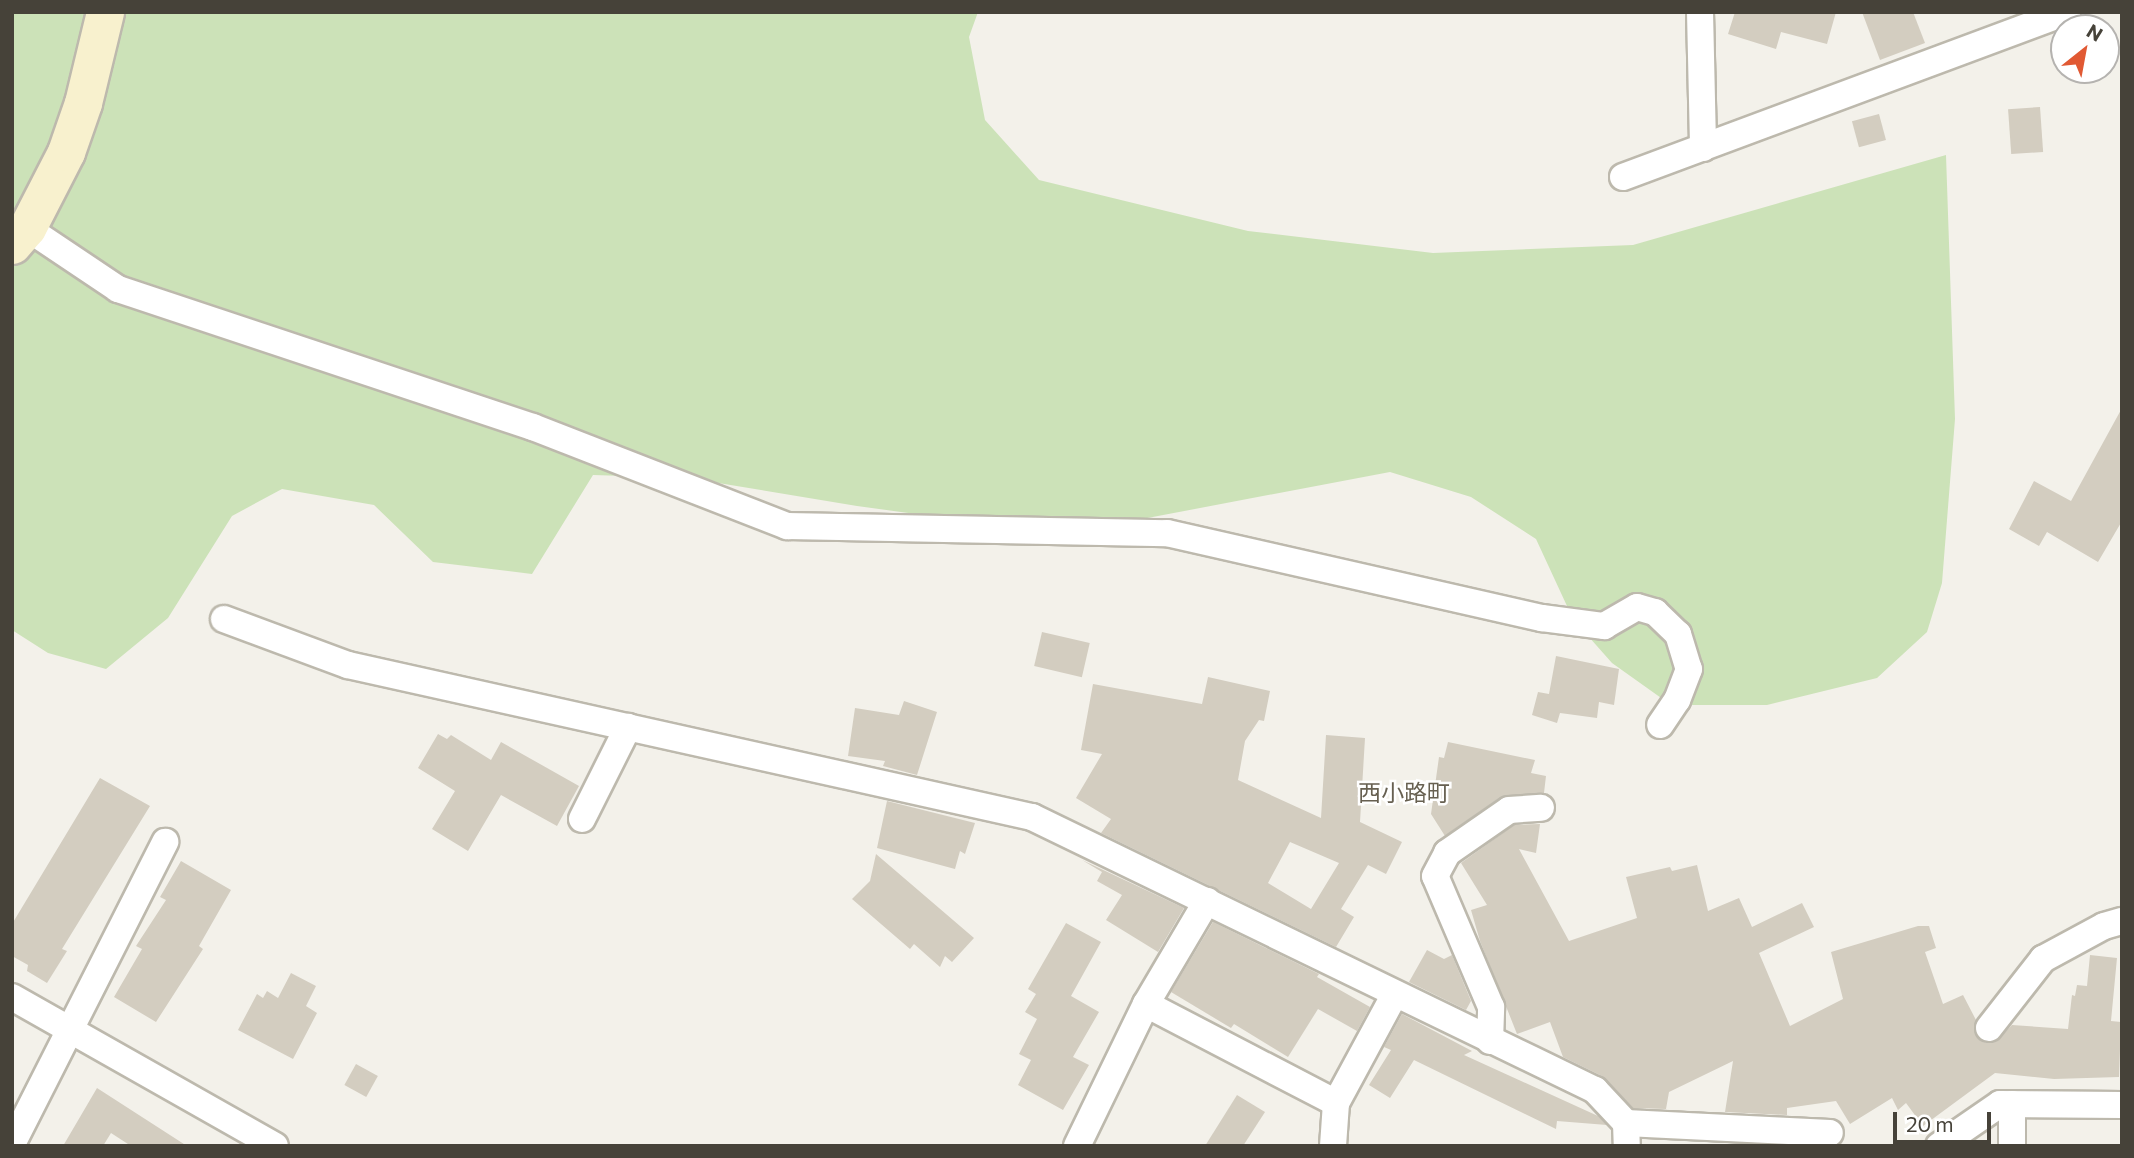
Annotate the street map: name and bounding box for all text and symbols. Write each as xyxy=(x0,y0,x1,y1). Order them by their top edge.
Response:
north arrow xyxy=(2050,14,2120,84)
text: N xyxy=(2083,19,2107,46)
district label: 西小路町 xyxy=(1358,778,1450,806)
scale bar xyxy=(1896,1098,1994,1142)
text: 20 m xyxy=(1906,1111,1954,1136)

